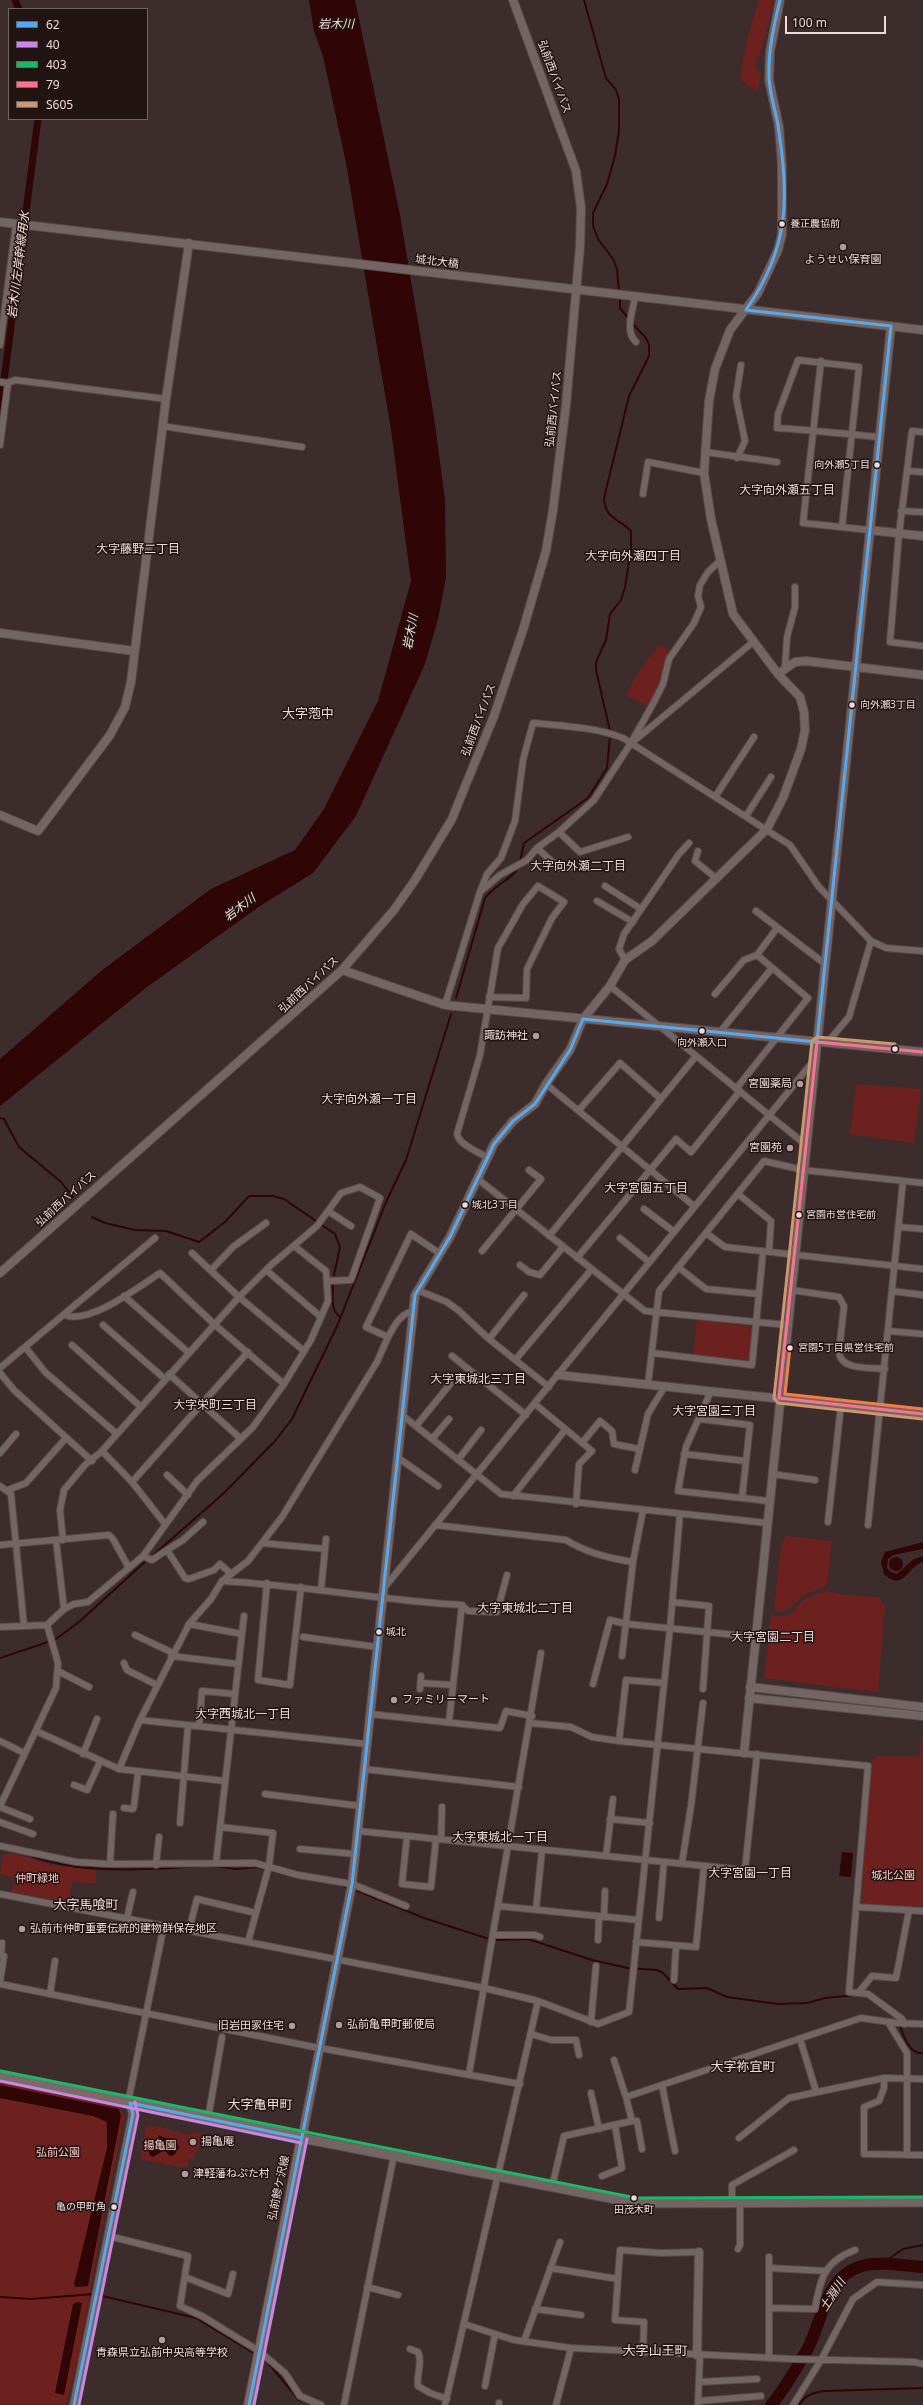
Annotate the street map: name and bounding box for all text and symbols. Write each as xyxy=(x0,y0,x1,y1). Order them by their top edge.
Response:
legend xyxy=(8,8,148,120)
scale bar xyxy=(787,8,888,34)
text: 100 m xyxy=(792,14,827,31)
text: 62 xyxy=(46,16,60,33)
water label: 岩木川 xyxy=(318,18,354,32)
text: 40 xyxy=(46,36,60,53)
street label: 弘前西バイパス xyxy=(535,39,573,115)
text: 403 xyxy=(46,56,67,73)
text: 79 xyxy=(46,76,60,93)
text: S605 xyxy=(46,96,73,113)
water label: 岩木川左岸幹線用水 xyxy=(5,211,33,319)
place label: 養正農協前 xyxy=(790,218,840,230)
marker: 養正農協前 xyxy=(777,219,787,229)
marker: ようせい保育園 xyxy=(838,242,848,252)
street label: 城北大橋 xyxy=(414,253,460,271)
place label: ようせい保育園 xyxy=(805,253,881,267)
street label: 弘前西バイパス xyxy=(543,370,565,448)
place label: 向外瀬5丁目 xyxy=(814,459,870,471)
marker: 向外瀬5丁目 xyxy=(872,460,882,470)
district label: 大字向外瀬五丁目 xyxy=(739,484,835,498)
district label: 大字藤野二丁目 xyxy=(96,543,180,557)
district label: 大字向外瀬四丁目 xyxy=(585,550,681,564)
water label: 岩木川 xyxy=(400,613,422,651)
street label: 弘前西バイパス xyxy=(459,682,499,758)
place label: 向外瀬3丁目 xyxy=(860,699,916,711)
marker: 向外瀬3丁目 xyxy=(847,700,857,710)
district label: 大字萢中 xyxy=(282,706,334,722)
district label: 大字向外瀬二丁目 xyxy=(530,860,626,874)
water label: 岩木川 xyxy=(221,891,259,925)
street label: 弘前西バイパス xyxy=(276,954,342,1016)
marker: 向外瀬入口 xyxy=(697,1026,707,1036)
place label: 諏訪神社 xyxy=(484,1029,528,1043)
marker: 諏訪神社 xyxy=(531,1031,541,1041)
place label: 向外瀬入口 xyxy=(677,1037,727,1049)
unlabelled marker xyxy=(890,1044,900,1054)
place label: 宮園薬局 xyxy=(748,1077,792,1091)
marker: 宮園薬局 xyxy=(795,1079,805,1089)
district label: 大字向外瀬一丁目 xyxy=(321,1093,417,1107)
place label: 宮園苑 xyxy=(749,1141,782,1155)
marker: 宮園苑 xyxy=(785,1143,795,1153)
street label: 弘前西バイパス xyxy=(33,1168,99,1230)
district label: 大字宮園五丁目 xyxy=(604,1182,688,1196)
place label: 城北3丁目 xyxy=(472,1199,518,1211)
marker: 城北3丁目 xyxy=(460,1200,470,1210)
place label: 宮園市営住宅前 xyxy=(806,1209,876,1221)
marker: 宮園市営住宅前 xyxy=(794,1210,804,1220)
place label: 宮園5丁目県営住宅前 xyxy=(798,1342,894,1354)
marker: 宮園5丁目県営住宅前 xyxy=(785,1343,795,1353)
district label: 大字東城北三丁目 xyxy=(430,1373,526,1387)
district label: 大字栄町三丁目 xyxy=(173,1399,257,1413)
district label: 大字宮園三丁目 xyxy=(672,1405,756,1419)
district label: 大字東城北二丁目 xyxy=(477,1602,573,1616)
place label: 城北 xyxy=(386,1626,406,1638)
marker: 城北 xyxy=(374,1627,384,1637)
district label: 大字宮園二丁目 xyxy=(731,1631,815,1645)
place label: ファミリーマート xyxy=(402,1693,490,1707)
marker: ファミリーマート xyxy=(389,1695,399,1705)
district label: 大字西城北一丁目 xyxy=(195,1708,291,1722)
district label: 大字東城北一丁目 xyxy=(452,1831,548,1845)
district label: 大字宮園一丁目 xyxy=(708,1867,792,1881)
park label: 城北公園 xyxy=(871,1869,915,1883)
park label: 仲町緑地 xyxy=(15,1872,59,1886)
district label: 大字馬喰町 xyxy=(54,1897,118,1913)
place label: 弘前市仲町重要伝統的建物群保存地区 xyxy=(30,1922,217,1936)
marker: 弘前市仲町重要伝統的建物群保存地区 xyxy=(17,1924,27,1934)
place label: 弘前亀甲町郵便局 xyxy=(347,2018,435,2032)
place label: 旧岩田家住宅 xyxy=(218,2019,284,2033)
marker: 弘前亀甲町郵便局 xyxy=(334,2020,344,2030)
marker: 旧岩田家住宅 xyxy=(287,2021,297,2031)
district label: 大字祢宜町 xyxy=(711,2059,775,2075)
district label: 大字亀甲町 xyxy=(228,2097,292,2113)
place label: 揚亀庵 xyxy=(201,2135,234,2149)
marker: 揚亀庵 xyxy=(188,2137,198,2147)
park label: 揚亀園 xyxy=(144,2139,176,2153)
park label: 弘前公園 xyxy=(36,2146,80,2160)
street label: 弘前鰺ケ沢線 xyxy=(266,2154,292,2222)
place label: 津軽藩ねぷた村 xyxy=(193,2167,270,2181)
marker: 津軽藩ねぷた村 xyxy=(180,2169,190,2179)
marker: 田茂木町 xyxy=(629,2193,639,2203)
place label: 亀の甲町角 xyxy=(56,2201,106,2213)
marker: 亀の甲町角 xyxy=(109,2202,119,2212)
place label: 田茂木町 xyxy=(614,2204,654,2216)
water label: 土淵川 xyxy=(817,2276,849,2314)
marker: 青森県立弘前中央高等学校 xyxy=(157,2335,167,2345)
district label: 大字山王町 xyxy=(623,2343,687,2359)
place label: 青森県立弘前中央高等学校 xyxy=(96,2346,228,2360)

